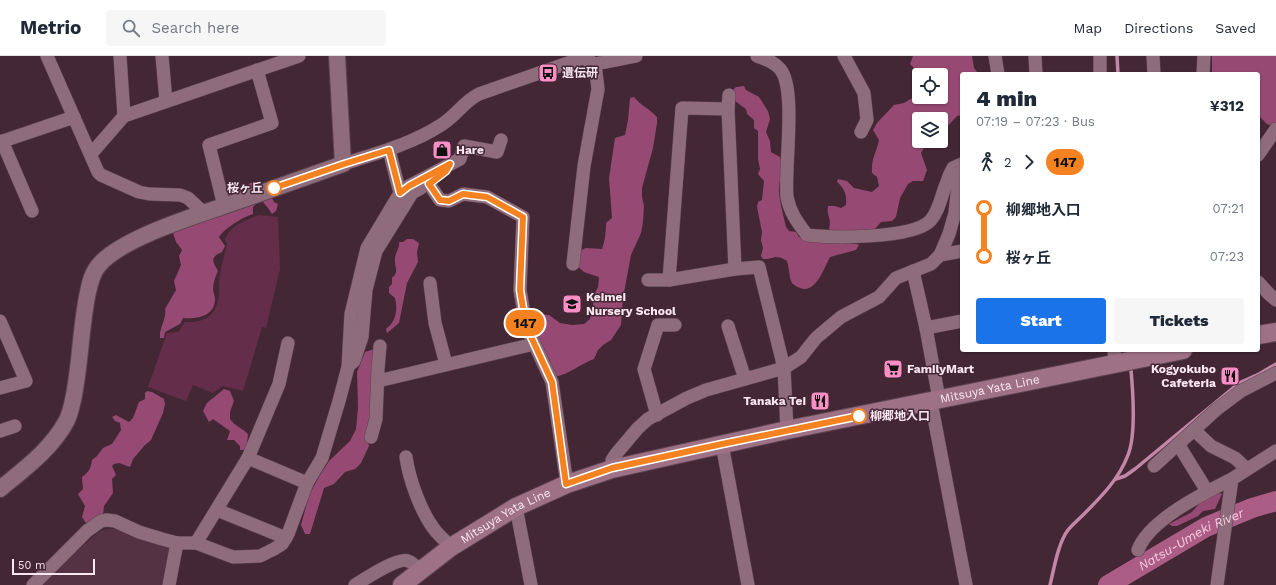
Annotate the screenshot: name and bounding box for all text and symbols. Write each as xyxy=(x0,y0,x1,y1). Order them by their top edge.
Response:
search box xyxy=(106,10,386,46)
text: Metrio xyxy=(20,16,82,39)
icon: search xyxy=(120,17,142,39)
text: Search here xyxy=(152,19,239,37)
text: Map xyxy=(1074,20,1102,36)
text: Directions xyxy=(1124,20,1193,36)
text: Saved xyxy=(1215,20,1256,36)
bus stop icon: 遺伝研 xyxy=(537,62,559,84)
place label: 遺伝研 xyxy=(562,66,598,80)
map controls xyxy=(912,68,948,148)
button: locate xyxy=(912,68,948,104)
text: 4 min xyxy=(976,86,1037,111)
text: ¥312 xyxy=(1210,97,1244,115)
button: layers xyxy=(912,112,948,148)
text: 07:19 – 07:23 · Bus xyxy=(976,114,1095,129)
shop icon: Hare xyxy=(431,139,453,161)
place label: Hare xyxy=(456,143,484,157)
icon: walk xyxy=(976,151,998,173)
icon: forward xyxy=(1018,151,1040,173)
text: 147 xyxy=(1054,154,1076,170)
text: 2 xyxy=(1004,155,1012,170)
marker: 桜ヶ丘 xyxy=(266,180,282,196)
place label: 桜ヶ丘 xyxy=(227,181,263,195)
text: 柳郷地入口 xyxy=(1006,201,1081,219)
text: 07:21 xyxy=(1212,201,1244,216)
text: 桜ヶ丘 xyxy=(1006,249,1051,267)
text: 07:23 xyxy=(1210,249,1244,264)
place label: Keimei Nursery School xyxy=(586,290,676,318)
school or university icon: Keimei Nursery School xyxy=(561,293,583,315)
button: Start xyxy=(976,298,1106,344)
button: Tickets xyxy=(1114,298,1244,344)
line badge: 147 xyxy=(502,310,548,336)
text: 147 xyxy=(514,315,536,331)
supermarket icon: FamilyMart xyxy=(882,358,904,380)
place label: FamilyMart xyxy=(907,362,975,376)
place label: Kogyokubo Cafeteria xyxy=(1151,362,1216,390)
restaurant icon: Kogyokubo Cafeteria xyxy=(1219,365,1241,387)
street label: Mitsuya Yata Line xyxy=(939,372,1041,406)
restaurant icon: Tanaka Tei xyxy=(809,390,831,412)
place label: Tanaka Tei xyxy=(743,394,806,408)
marker: 柳郷地入口 xyxy=(851,408,867,424)
place label: 柳郷地入口 xyxy=(870,409,930,423)
street label: Mitsuya Yata Line xyxy=(458,485,553,546)
water label: Natsu-Umeki River xyxy=(1135,504,1247,573)
scale bar xyxy=(12,557,95,576)
text: 50 m xyxy=(18,559,45,572)

